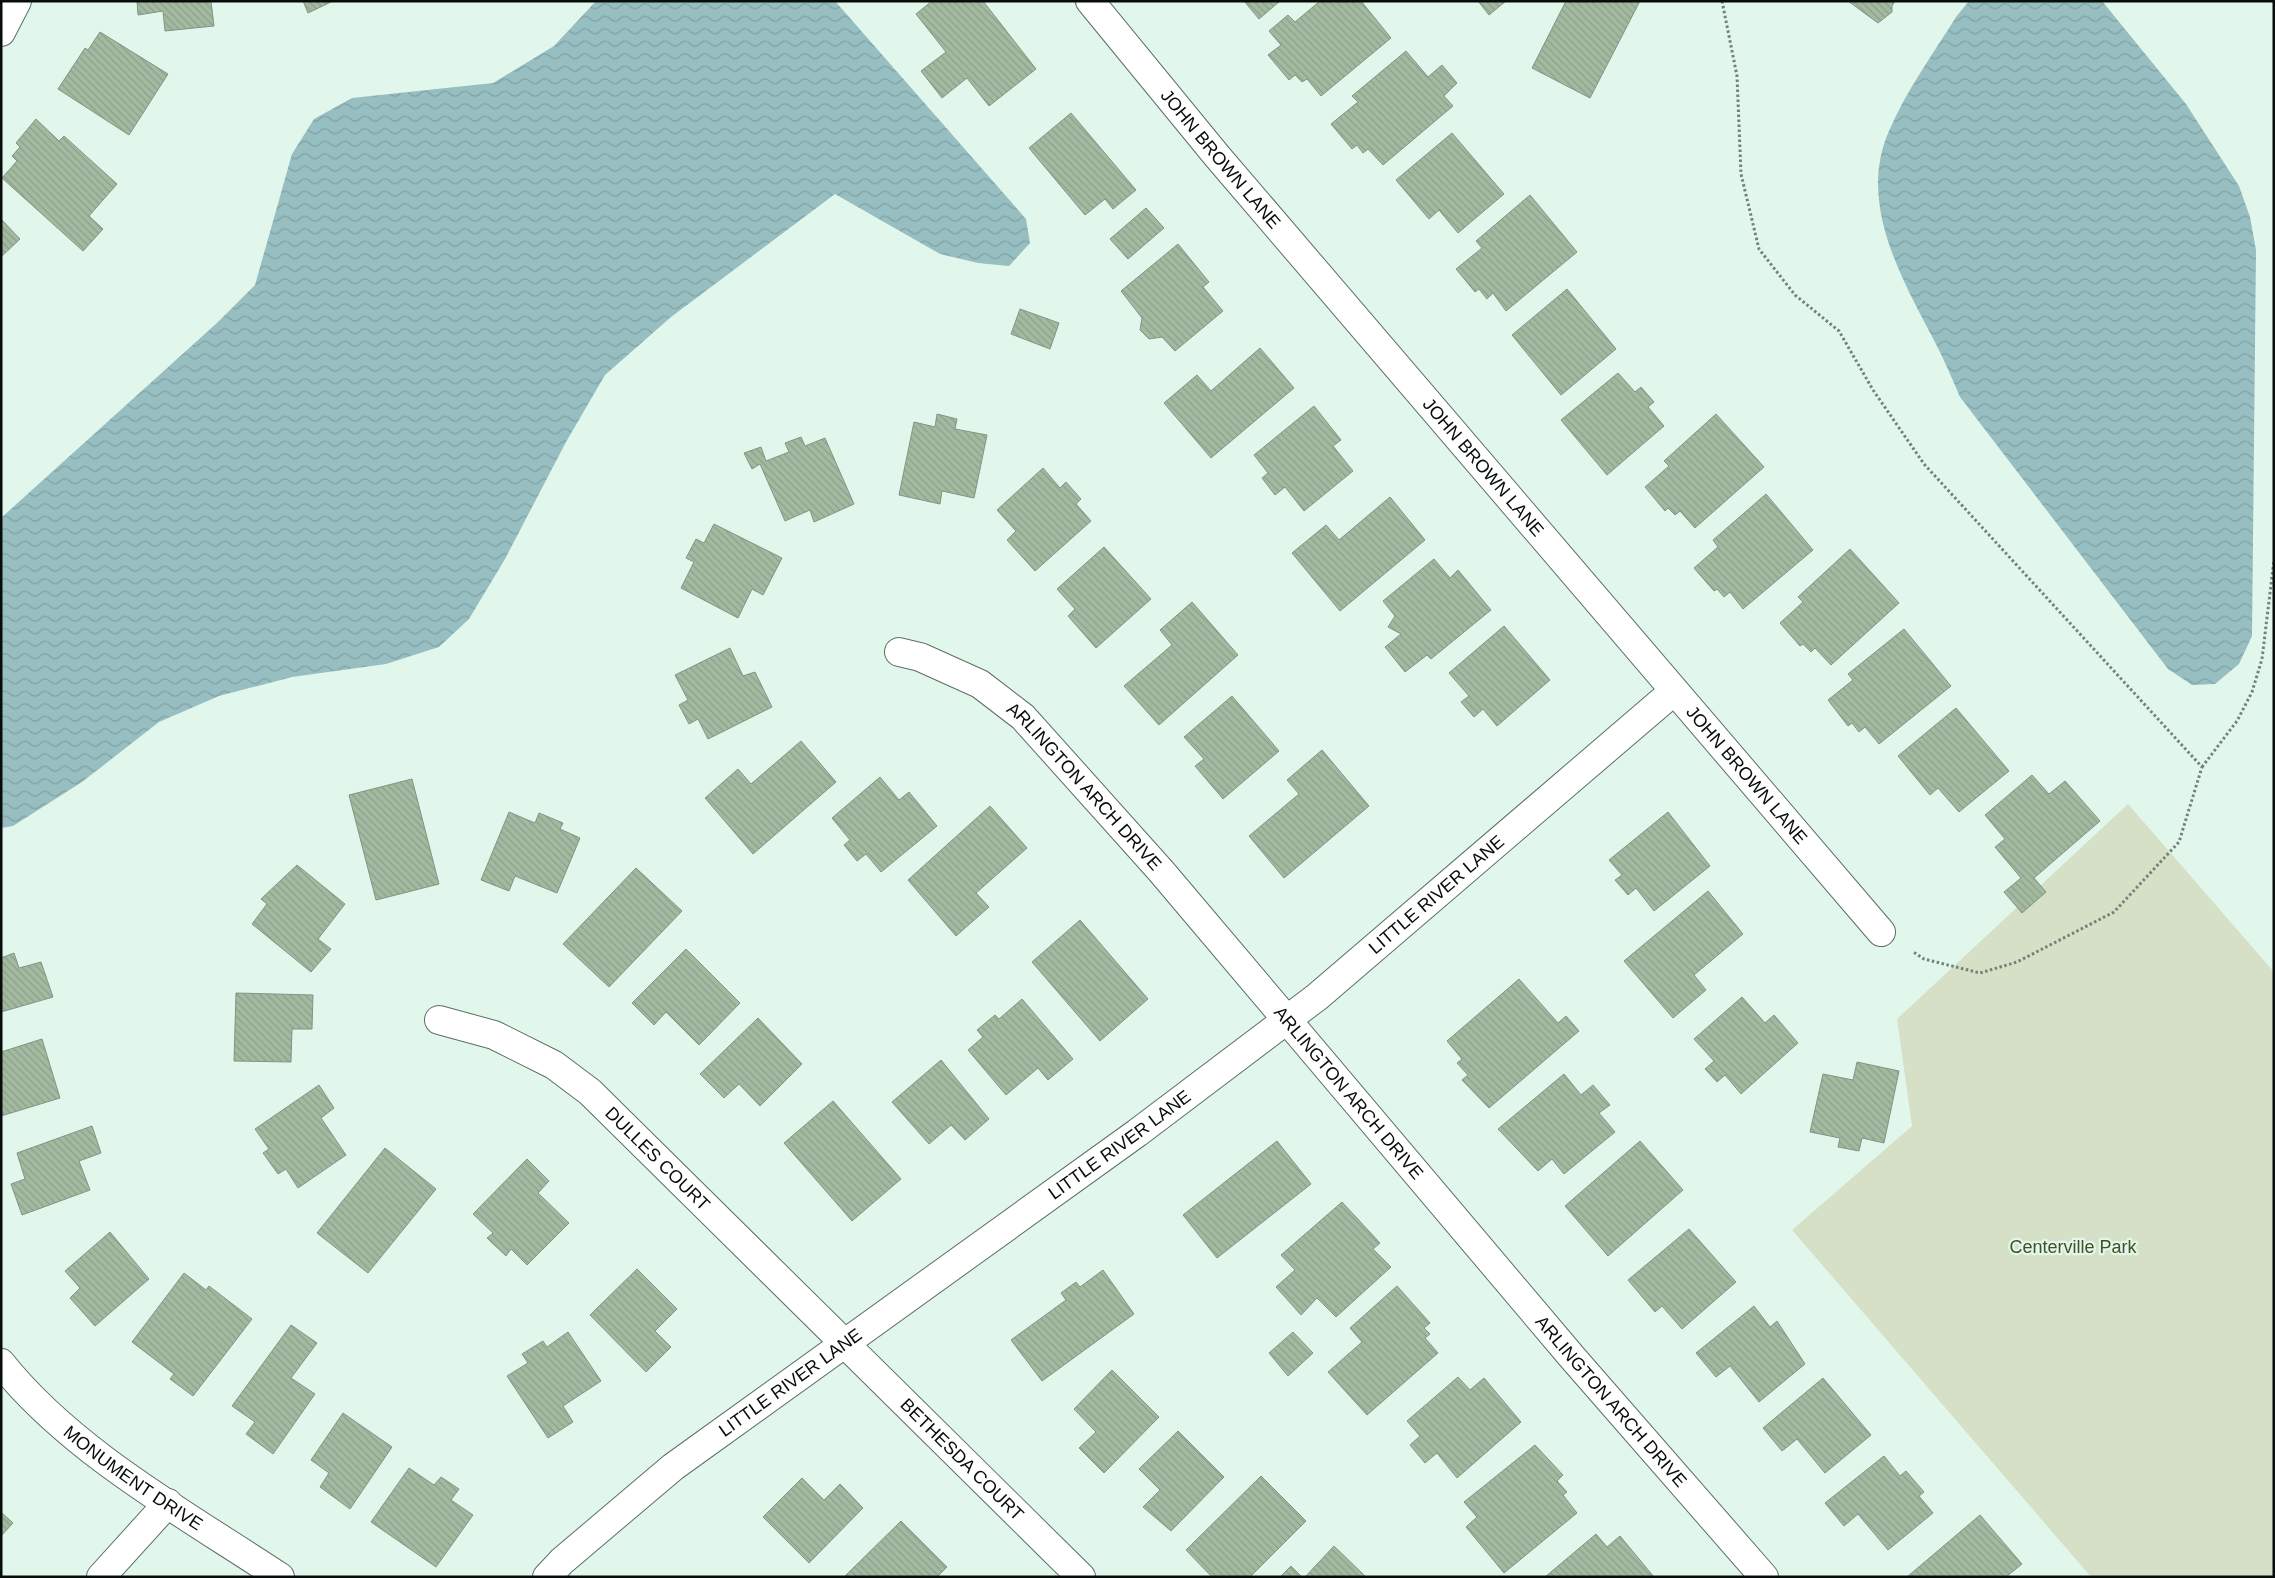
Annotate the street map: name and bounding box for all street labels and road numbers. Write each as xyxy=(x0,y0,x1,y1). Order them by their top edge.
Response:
street label: JOHN BROWN LANE xyxy=(1157,86,1285,233)
street label: JOHN BROWN LANE xyxy=(1419,394,1548,540)
street label: ARLINGTON ARCH DRIVE xyxy=(1003,698,1165,874)
street label: JOHN BROWN LANE xyxy=(1682,702,1811,848)
street label: LITTLE RIVER LANE xyxy=(1365,831,1508,958)
street label: ARLINGTON ARCH DRIVE xyxy=(1270,1003,1427,1183)
street label: LITTLE RIVER LANE xyxy=(1045,1086,1194,1203)
street label: DULLES COURT xyxy=(601,1103,714,1215)
street label: ARLINGTON ARCH DRIVE xyxy=(1532,1312,1691,1491)
street label: LITTLE RIVER LANE xyxy=(715,1324,866,1441)
street label: BETHESDA COURT xyxy=(896,1394,1028,1524)
street label: MONUMENT DRIVE xyxy=(60,1422,206,1534)

